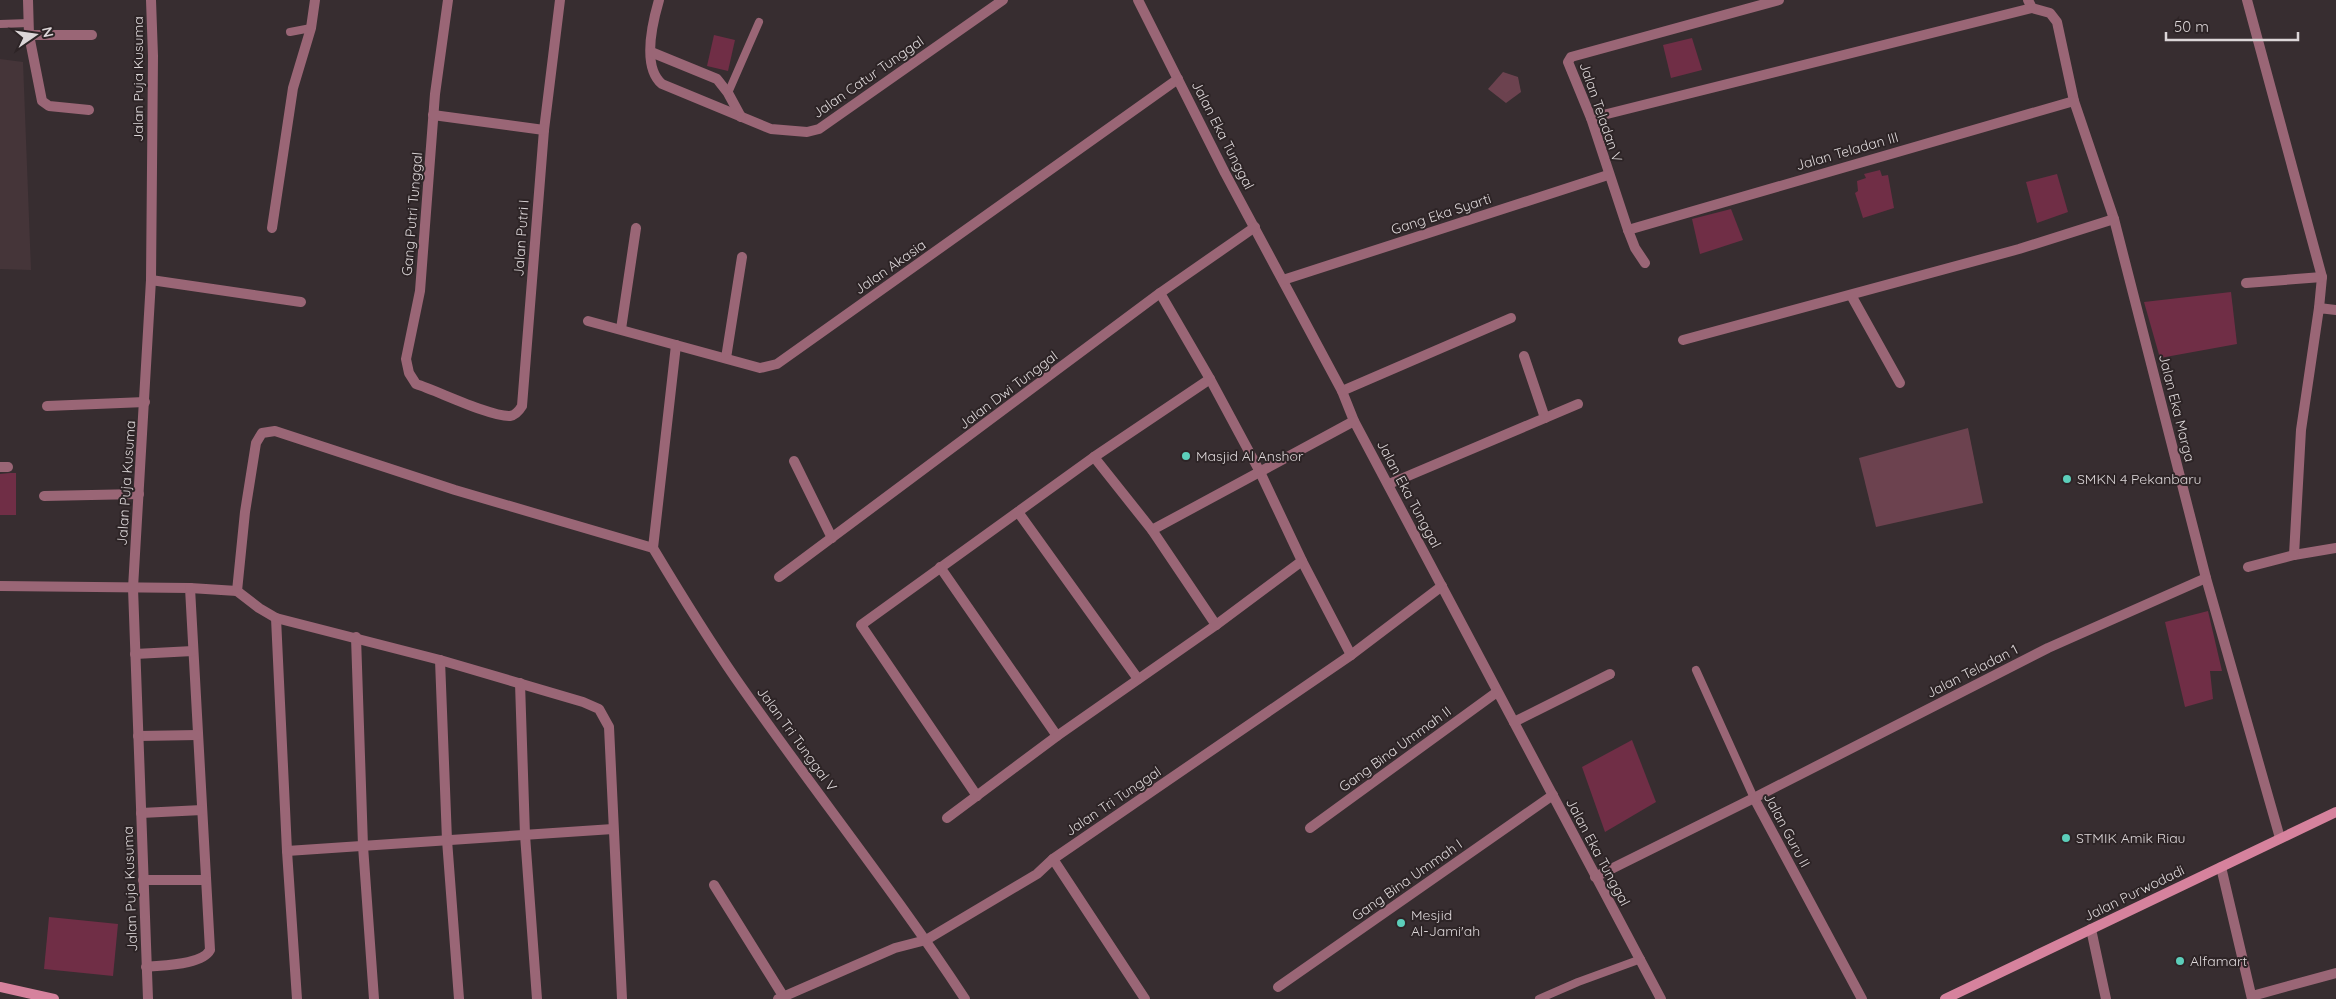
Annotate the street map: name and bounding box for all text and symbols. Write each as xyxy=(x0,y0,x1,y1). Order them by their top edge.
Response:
north arrow xyxy=(10,10,60,60)
scale bar xyxy=(2166,10,2298,42)
street label: Jalan Puja Kusuma xyxy=(129,16,147,142)
text: 50 m xyxy=(2174,17,2209,36)
text: N xyxy=(38,25,58,39)
street label: Jalan Catur Tunggal xyxy=(809,32,927,122)
street label: Jalan Teladan V xyxy=(1575,60,1627,164)
street label: Jalan Eka Tunggal xyxy=(1188,78,1258,192)
street label: Jalan Teladan III xyxy=(1794,128,1900,174)
street label: Gang Putri Tunggal xyxy=(398,151,426,277)
street label: Gang Eka Syarti xyxy=(1389,189,1493,239)
street label: Jalan Putri I xyxy=(509,199,533,277)
street label: Jalan Akasia xyxy=(851,236,929,298)
street label: Jalan Dwi Tunggal xyxy=(955,347,1061,433)
street label: Jalan Eka Marga xyxy=(2155,352,2199,464)
street label: Jalan Puja Kusuma xyxy=(113,420,139,546)
street label: Jalan Eka Tunggal xyxy=(1373,437,1445,551)
place label: Masjid Al Anshor xyxy=(1196,447,1304,465)
marker: Masjid Al Anshor xyxy=(1180,450,1192,462)
place label: SMKN 4 Pekanbaru xyxy=(2077,470,2202,488)
marker: SMKN 4 Pekanbaru xyxy=(2061,473,2073,485)
street label: Jalan Teladan 1 xyxy=(1923,640,2021,702)
street label: Jalan Tri Tunggal V xyxy=(753,683,841,795)
street label: Gang Bina Ummah II xyxy=(1335,702,1455,796)
street label: Jalan Tri Tunggal xyxy=(1062,762,1164,840)
street label: Jalan Guru II xyxy=(1760,790,1814,870)
street label: Jalan Eka Tunggal xyxy=(1562,795,1634,909)
street label: Jalan Puja Kusuma xyxy=(119,826,141,952)
place label: STMIK Amik Riau xyxy=(2076,829,2186,847)
marker: STMIK Amik Riau xyxy=(2060,832,2072,844)
street label: Gang Bina Ummah I xyxy=(1348,835,1466,925)
street label: Jalan Purwodadi xyxy=(2081,861,2187,925)
place label: Mesjid Al-Jami'ah xyxy=(1411,906,1480,940)
marker: Mesjid Al-Jami'ah xyxy=(1395,917,1407,929)
place label: Alfamart xyxy=(2190,952,2247,970)
marker: Alfamart xyxy=(2174,955,2186,967)

